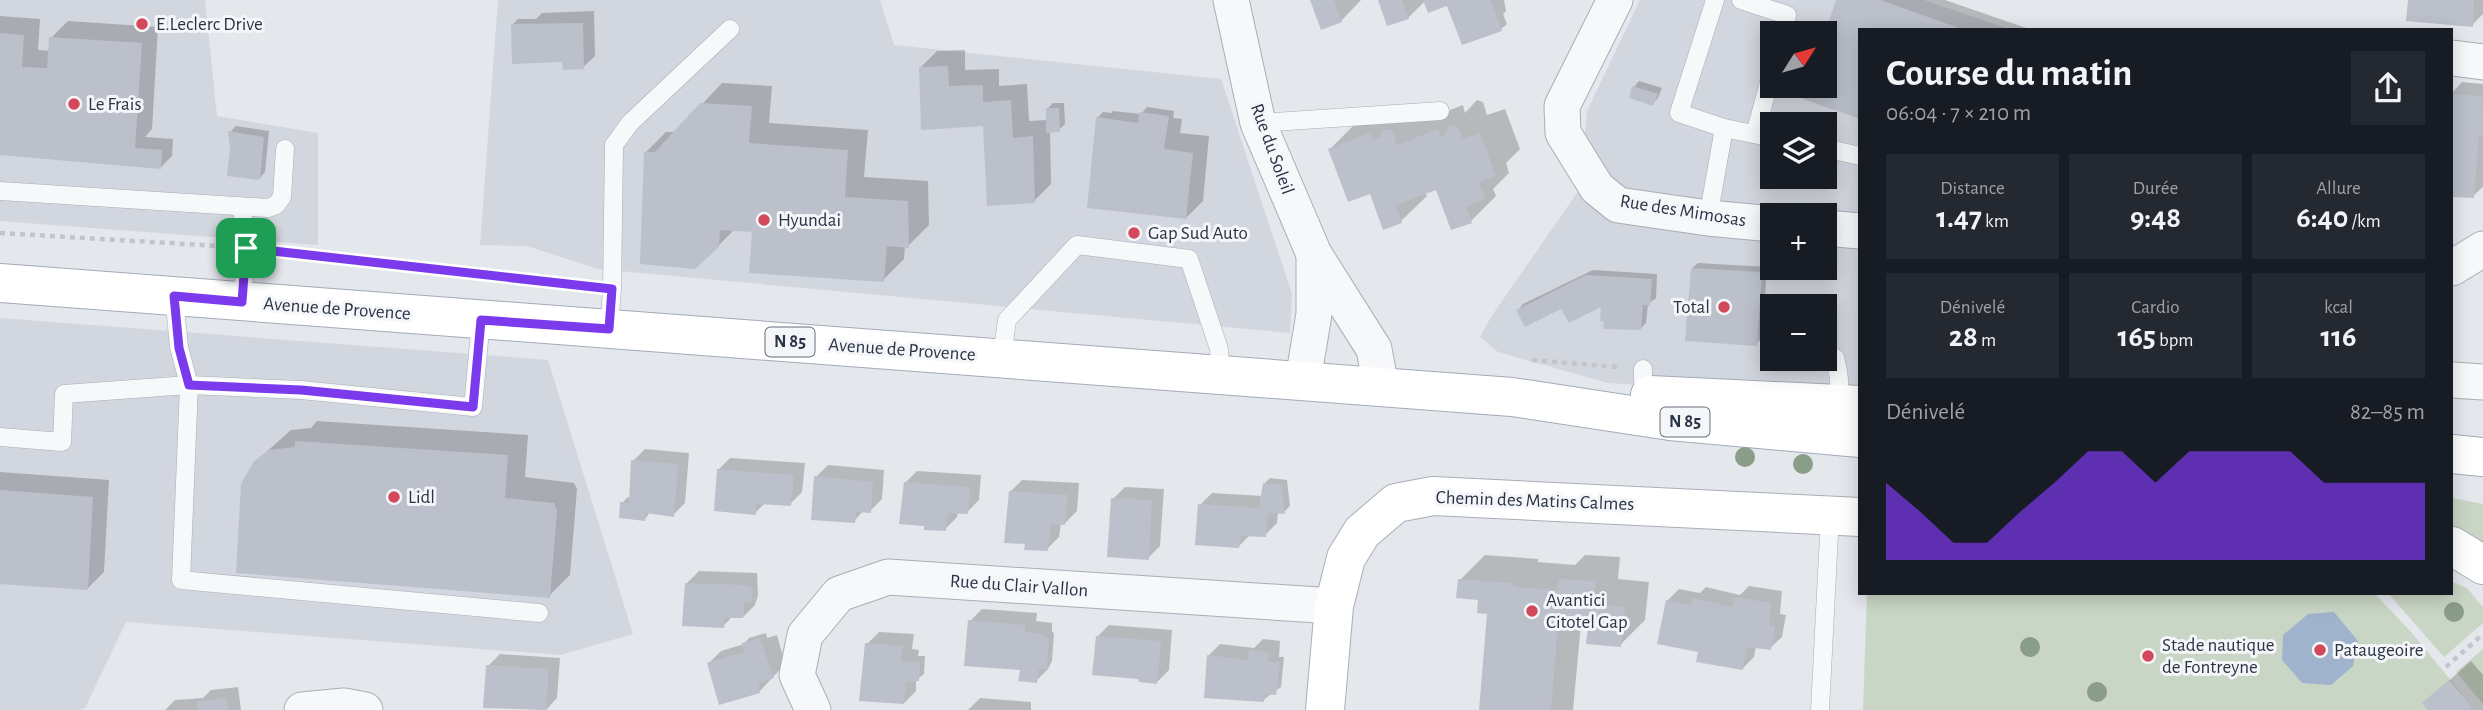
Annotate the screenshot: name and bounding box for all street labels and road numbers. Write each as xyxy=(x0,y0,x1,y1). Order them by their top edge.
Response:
street label: Rue du Soleil xyxy=(1247,101,1297,197)
street label: Rue des Mimosas xyxy=(1619,192,1747,230)
street label: Avenue de Provence xyxy=(263,294,411,324)
road number: N 85 xyxy=(766,328,814,356)
street label: Avenue de Provence xyxy=(828,335,976,365)
road number: N 85 xyxy=(1660,408,1710,436)
street label: Chemin des Matins Calmes xyxy=(1435,488,1635,514)
street label: Rue du Clair Vallon xyxy=(949,572,1089,600)

